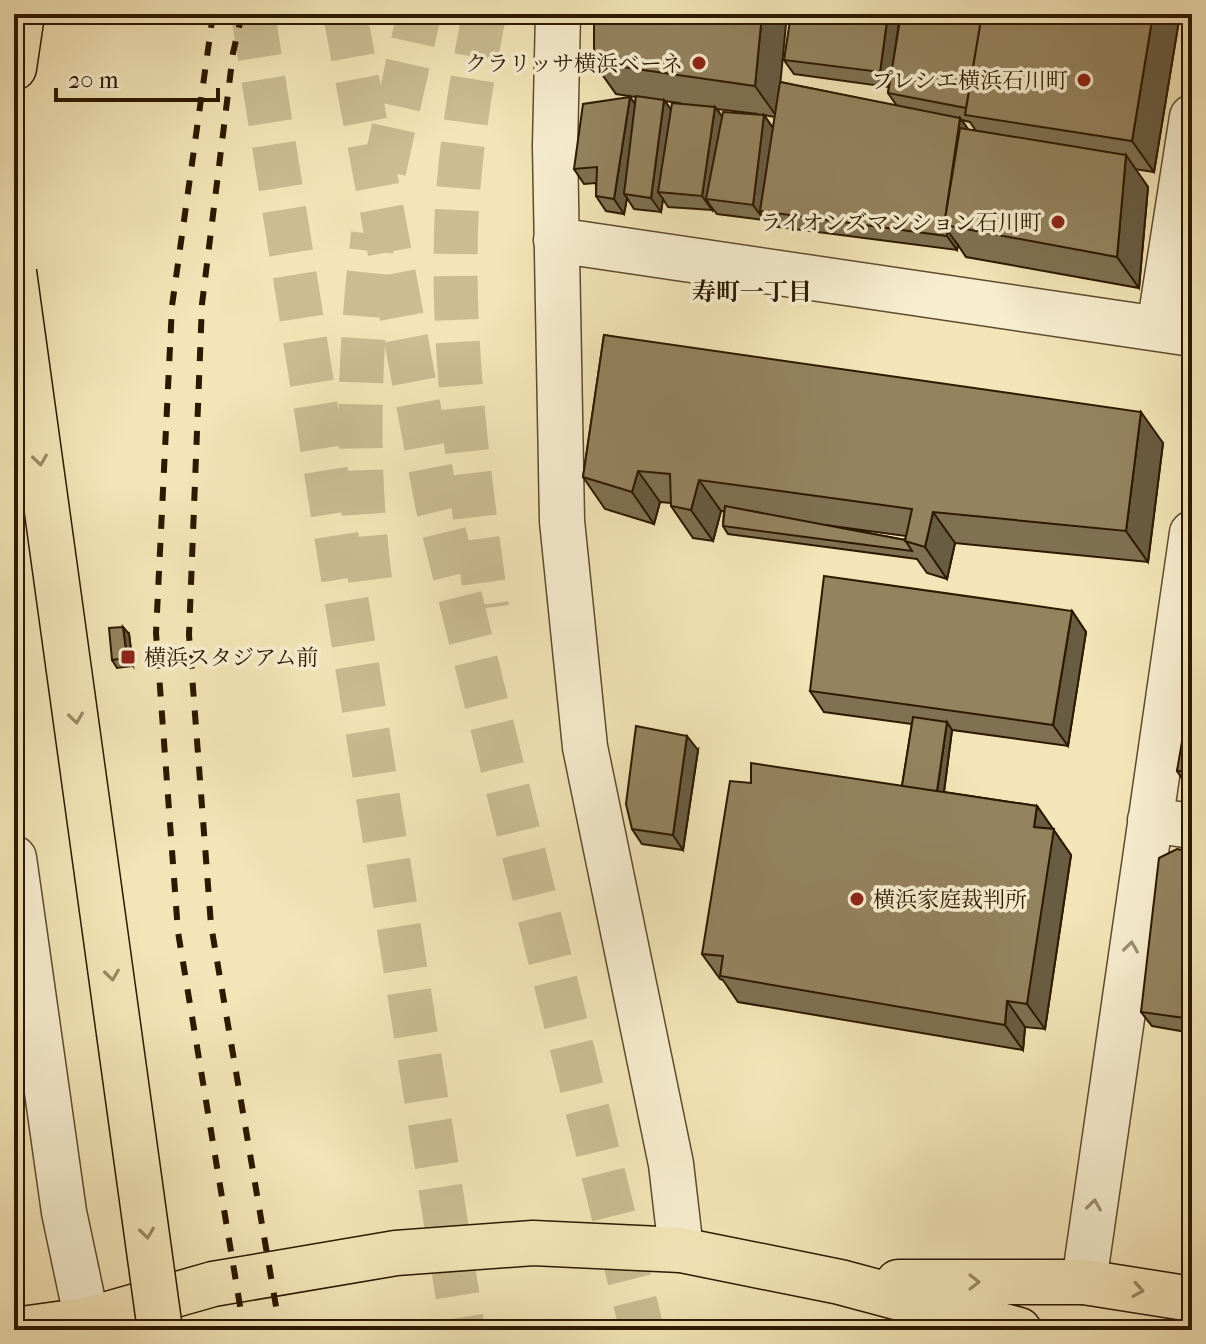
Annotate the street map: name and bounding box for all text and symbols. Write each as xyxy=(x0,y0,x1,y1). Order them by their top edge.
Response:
place label: クラリッサ横浜ベーネ xyxy=(465,51,683,77)
scale bar xyxy=(56,52,218,102)
marker: クラリッサ横浜ベーネ xyxy=(690,54,708,72)
text: 20 m xyxy=(68,66,119,94)
place label: プレシエ横浜石川町 xyxy=(871,68,1068,94)
marker: プレシエ横浜石川町 xyxy=(1075,71,1093,89)
place label: ライオンズマンション石川町 xyxy=(759,210,1042,236)
marker: ライオンズマンション石川町 xyxy=(1049,213,1067,231)
district label: 寿町一丁目 xyxy=(692,278,812,306)
one-way arrow xyxy=(31,454,48,467)
place label: 横浜スタジアム前 xyxy=(144,645,318,671)
marker: 横浜スタジアム前 xyxy=(119,648,137,666)
one-way arrow xyxy=(67,711,84,725)
place label: 横浜家庭裁判所 xyxy=(873,887,1027,913)
marker: 横浜家庭裁判所 xyxy=(848,890,866,908)
one-way arrow xyxy=(1122,940,1139,954)
one-way arrow xyxy=(103,969,120,982)
one-way arrow xyxy=(1085,1198,1102,1211)
one-way arrow xyxy=(138,1226,155,1240)
one-way arrow xyxy=(968,1273,981,1291)
one-way arrow xyxy=(1131,1281,1145,1298)

